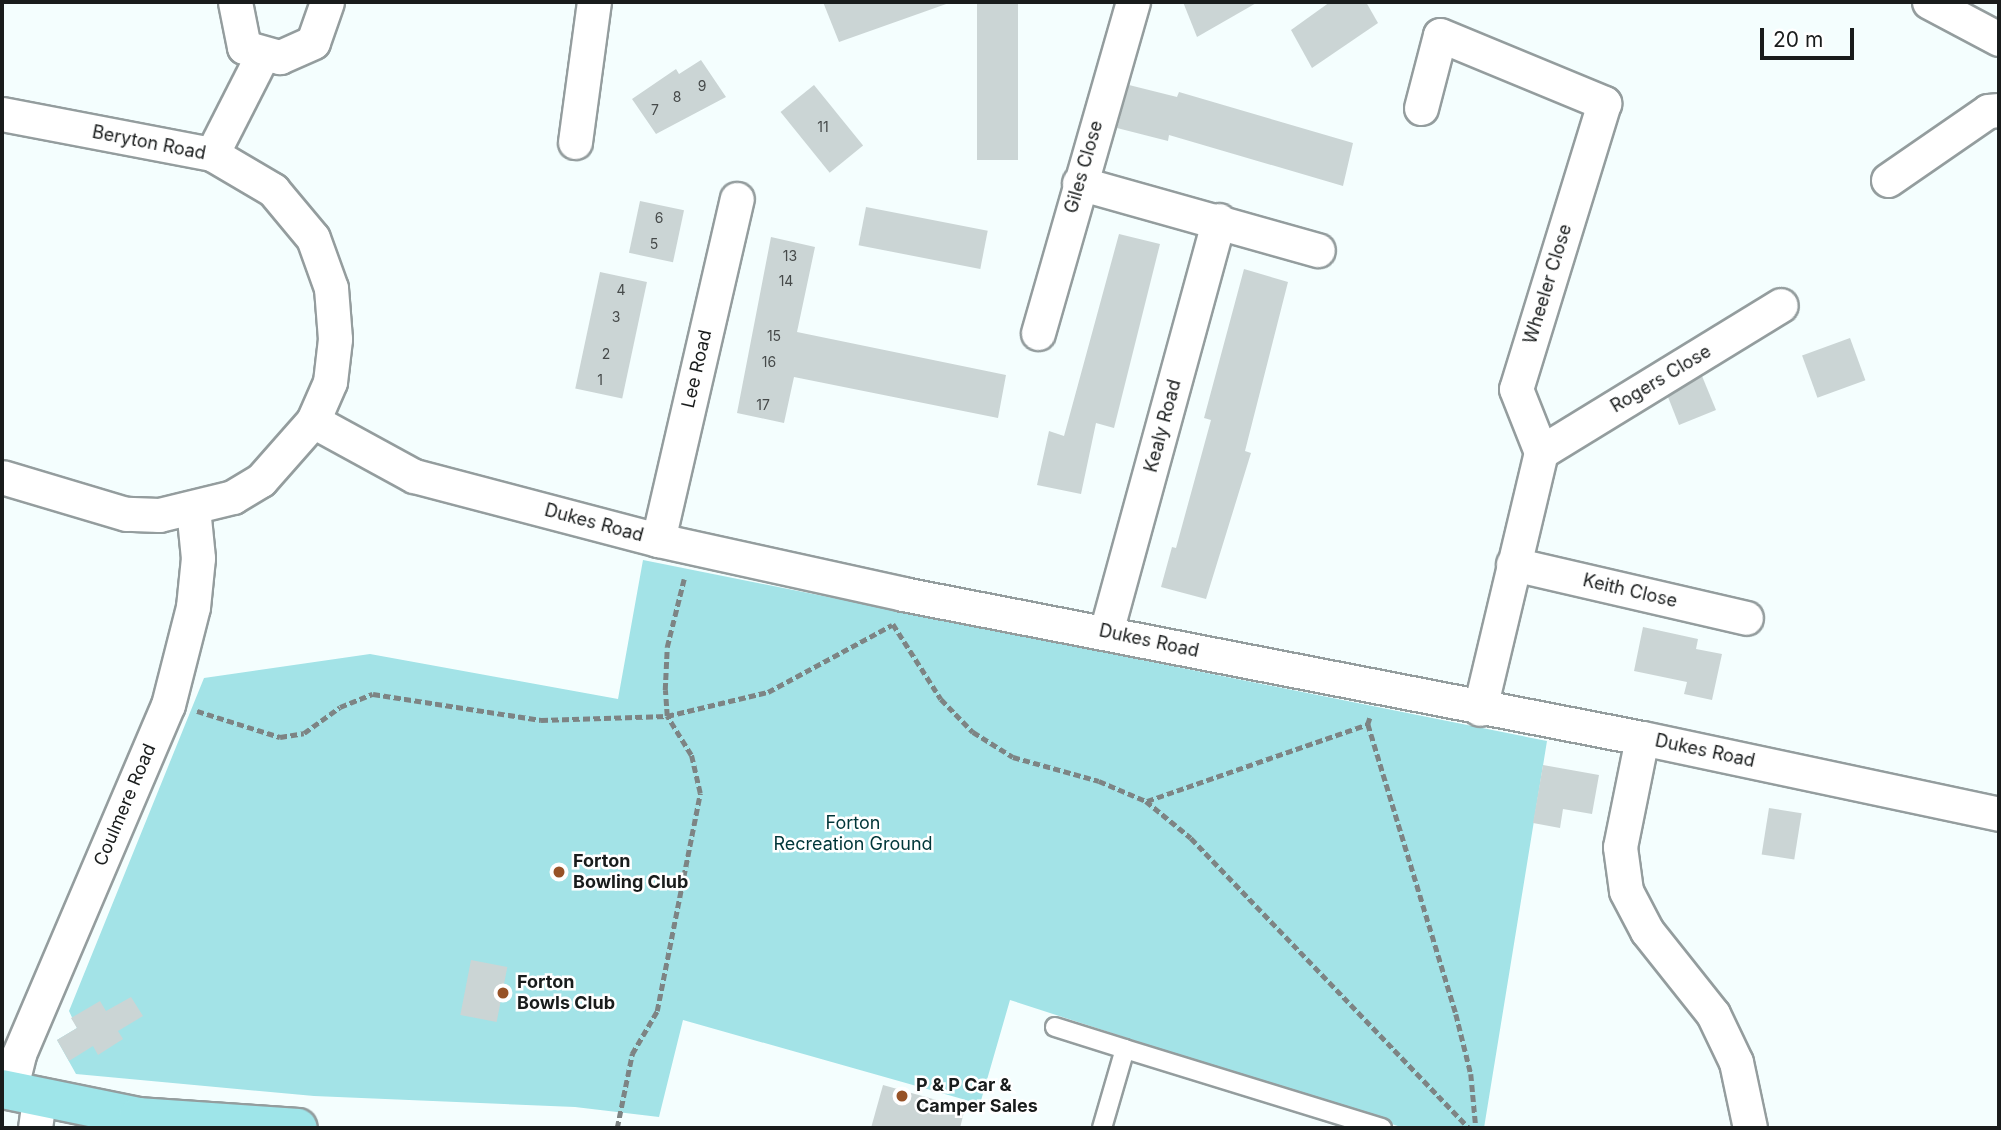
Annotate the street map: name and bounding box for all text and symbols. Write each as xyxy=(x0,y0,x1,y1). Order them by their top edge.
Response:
scale bar xyxy=(1763,14,1857,58)
text: 20 m xyxy=(1773,27,1823,52)
house number: 9 xyxy=(698,78,706,94)
house number: 8 xyxy=(673,89,681,105)
house number: 7 xyxy=(651,102,659,118)
street label: Giles Close xyxy=(1060,118,1108,216)
house number: 11 xyxy=(817,119,829,135)
street label: Beryton Road xyxy=(90,121,208,165)
house number: 6 xyxy=(655,210,663,226)
street label: Wheeler Close xyxy=(1519,221,1577,347)
house number: 5 xyxy=(650,236,658,252)
house number: 13 xyxy=(783,248,797,264)
house number: 14 xyxy=(779,273,793,289)
house number: 4 xyxy=(616,282,626,298)
house number: 3 xyxy=(612,309,620,325)
street label: Lee Road xyxy=(678,328,716,410)
house number: 15 xyxy=(767,328,781,344)
street label: Rogers Close xyxy=(1607,341,1715,417)
house number: 2 xyxy=(602,346,610,362)
house number: 16 xyxy=(762,354,776,370)
house number: 1 xyxy=(597,372,603,388)
street label: Kealy Road xyxy=(1140,377,1186,475)
house number: 17 xyxy=(756,397,770,413)
street label: Dukes Road xyxy=(542,499,646,547)
street label: Keith Close xyxy=(1581,570,1679,612)
street label: Dukes Road xyxy=(1097,620,1201,662)
street label: Dukes Road xyxy=(1653,730,1757,772)
street label: Coulmere Road xyxy=(90,741,160,869)
park label: Forton Recreation Ground xyxy=(773,813,933,856)
place label: Forton Bowling Club xyxy=(573,851,688,894)
marker: Forton Bowling Club xyxy=(551,864,567,880)
place label: Forton Bowls Club xyxy=(517,972,615,1014)
marker: Forton Bowls Club xyxy=(495,985,511,1001)
place label: P & P Car & Camper Sales xyxy=(916,1075,1038,1118)
marker: P & P Car & Camper Sales xyxy=(894,1088,910,1104)

